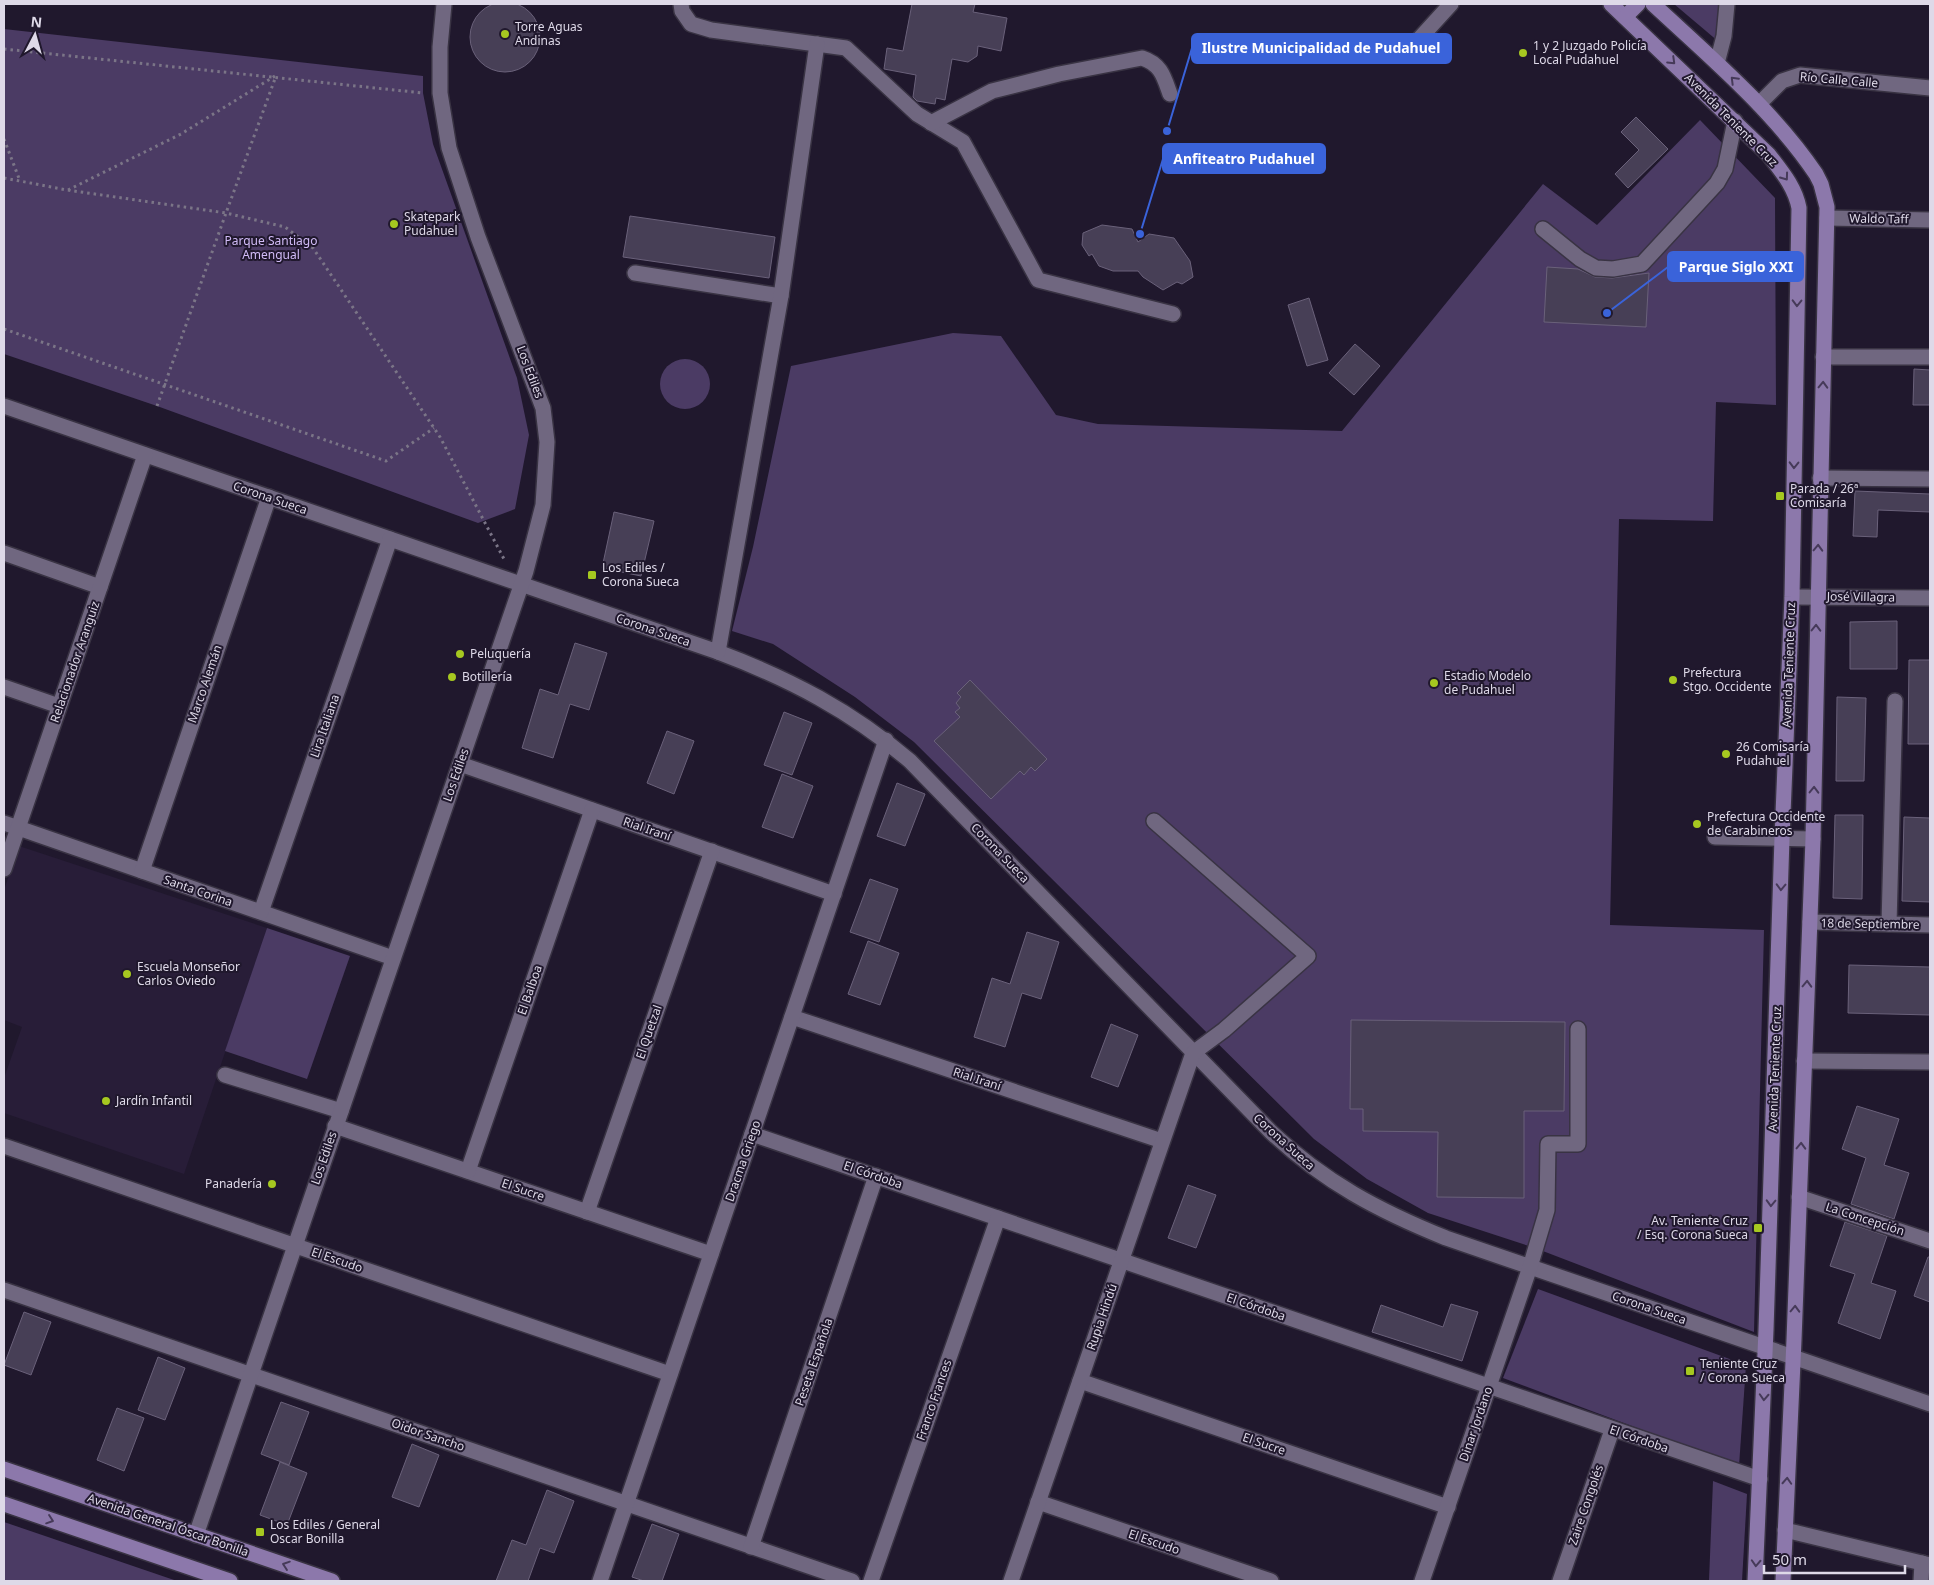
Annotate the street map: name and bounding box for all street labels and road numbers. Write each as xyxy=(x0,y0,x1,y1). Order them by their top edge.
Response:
street label: Río Calle Calle xyxy=(1799,68,1879,91)
street label: Avenida Teniente Cruz xyxy=(1681,69,1782,170)
street label: Waldo Taff xyxy=(1849,209,1909,228)
street label: Los Ediles xyxy=(513,343,548,401)
street label: Corona Sueca xyxy=(231,477,310,518)
street label: José Villagra xyxy=(1826,587,1895,606)
street label: Relacionador Aranguiz xyxy=(46,599,103,725)
street label: Avenida Teniente Cruz xyxy=(1778,602,1799,728)
street label: Corona Sueca xyxy=(614,609,693,650)
street label: Marco Alemán xyxy=(183,643,226,725)
street label: Lira Italiana xyxy=(306,692,343,760)
street label: Los Ediles xyxy=(439,746,473,804)
street label: Rial Iraní xyxy=(621,812,674,845)
street label: Corona Sueca xyxy=(967,819,1033,886)
street label: Santa Corina xyxy=(161,871,235,910)
street label: 18 de Septiembre xyxy=(1820,914,1920,933)
street label: El Balboa xyxy=(513,963,546,1017)
street label: El Quetzal xyxy=(631,1002,666,1061)
street label: Avenida Teniente Cruz xyxy=(1764,1006,1785,1132)
street label: Rial Iraní xyxy=(951,1063,1004,1095)
street label: Corona Sueca xyxy=(1250,1109,1319,1174)
street label: Dracma Griego xyxy=(721,1118,764,1204)
street label: Los Ediles xyxy=(307,1129,341,1187)
street label: El Córdoba xyxy=(841,1157,905,1193)
street label: El Sucre xyxy=(500,1174,547,1205)
street label: La Concepción xyxy=(1824,1198,1907,1239)
street label: El Escudo xyxy=(309,1243,365,1276)
street label: Rupia Hindú xyxy=(1082,1281,1121,1352)
street label: Corona Sueca xyxy=(1610,1287,1689,1328)
street label: El Córdoba xyxy=(1224,1289,1288,1325)
street label: Peseta Española xyxy=(791,1316,837,1408)
street label: Franco Frances xyxy=(912,1357,955,1443)
street label: Dinar Jordano xyxy=(1455,1384,1496,1464)
street label: Oidor Sancho xyxy=(389,1414,467,1455)
street label: El Córdoba xyxy=(1607,1421,1671,1457)
street label: El Sucre xyxy=(1241,1428,1288,1459)
street label: Zaire Congolés xyxy=(1564,1462,1607,1547)
street label: Avenida General Óscar Bonilla xyxy=(85,1489,251,1560)
street label: El Escudo xyxy=(1126,1525,1182,1558)

